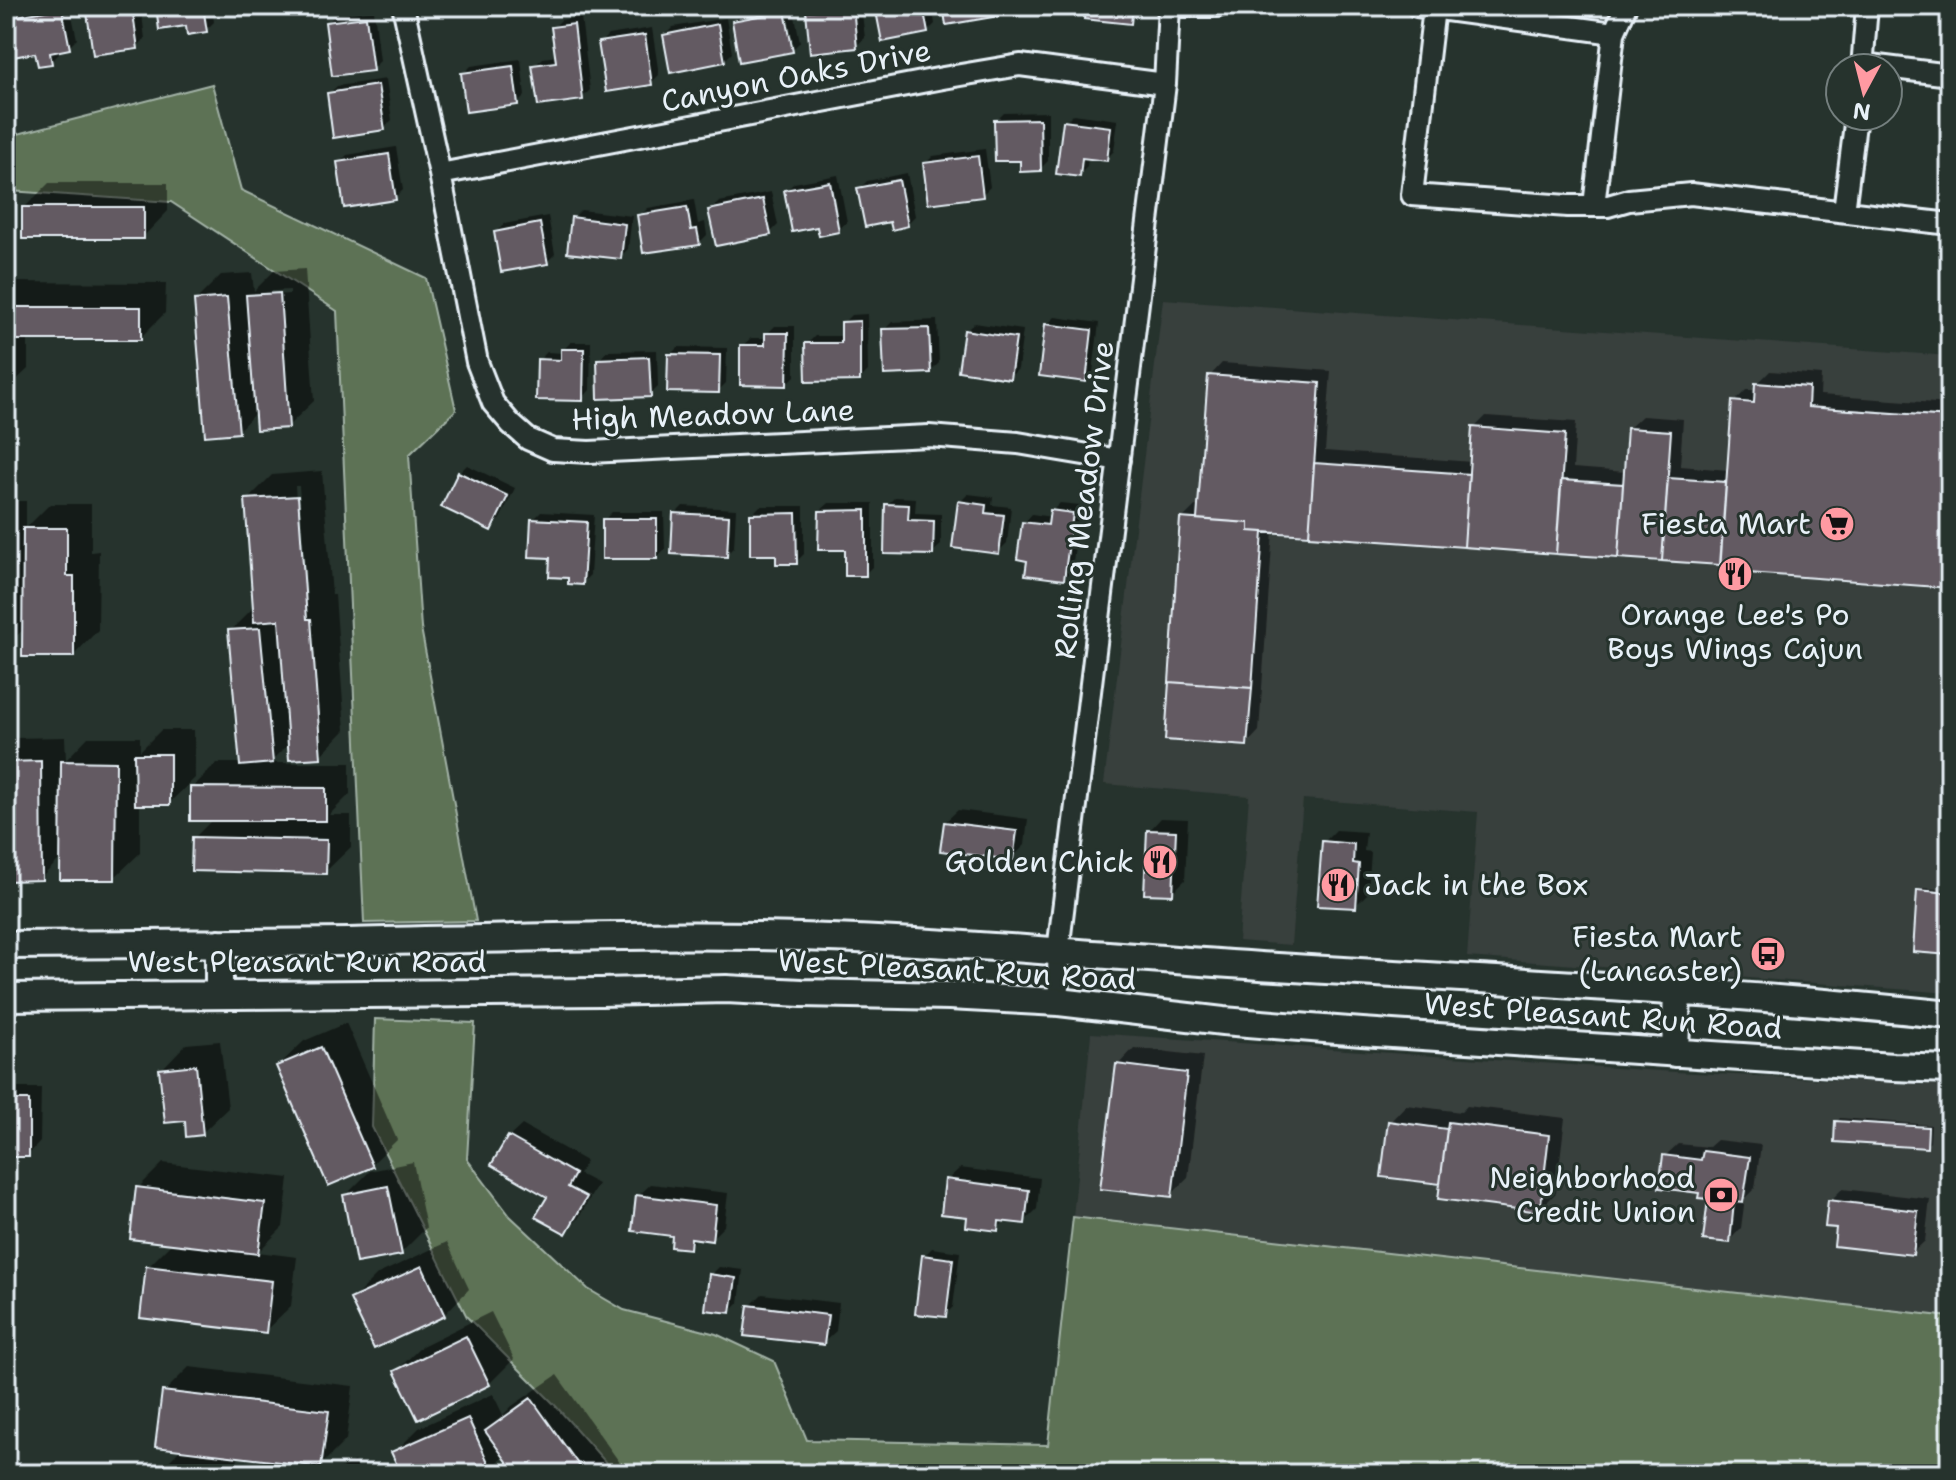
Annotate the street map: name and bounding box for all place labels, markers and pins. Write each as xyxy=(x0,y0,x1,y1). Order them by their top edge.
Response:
place label: Fiesta Mart xyxy=(1641,503,1811,544)
supermarket icon: Fiesta Mart xyxy=(1818,505,1856,543)
restaurant icon: Orange Lee's Po Boys Wings Cajun xyxy=(1716,555,1754,593)
place label: Orange Lee's Po Boys Wings Cajun xyxy=(1607,594,1863,669)
place label: Golden Chick xyxy=(944,841,1134,882)
restaurant icon: Golden Chick xyxy=(1141,843,1179,881)
place label: Jack in the Box xyxy=(1364,864,1588,905)
restaurant icon: Jack in the Box xyxy=(1319,866,1357,904)
place label: Fiesta Mart (Lancaster) xyxy=(1572,916,1742,991)
bus stop icon: Fiesta Mart (Lancaster) xyxy=(1749,935,1787,973)
place label: Neighborhood Credit Union xyxy=(1489,1157,1695,1232)
bank icon: Neighborhood Credit Union xyxy=(1702,1176,1740,1214)

